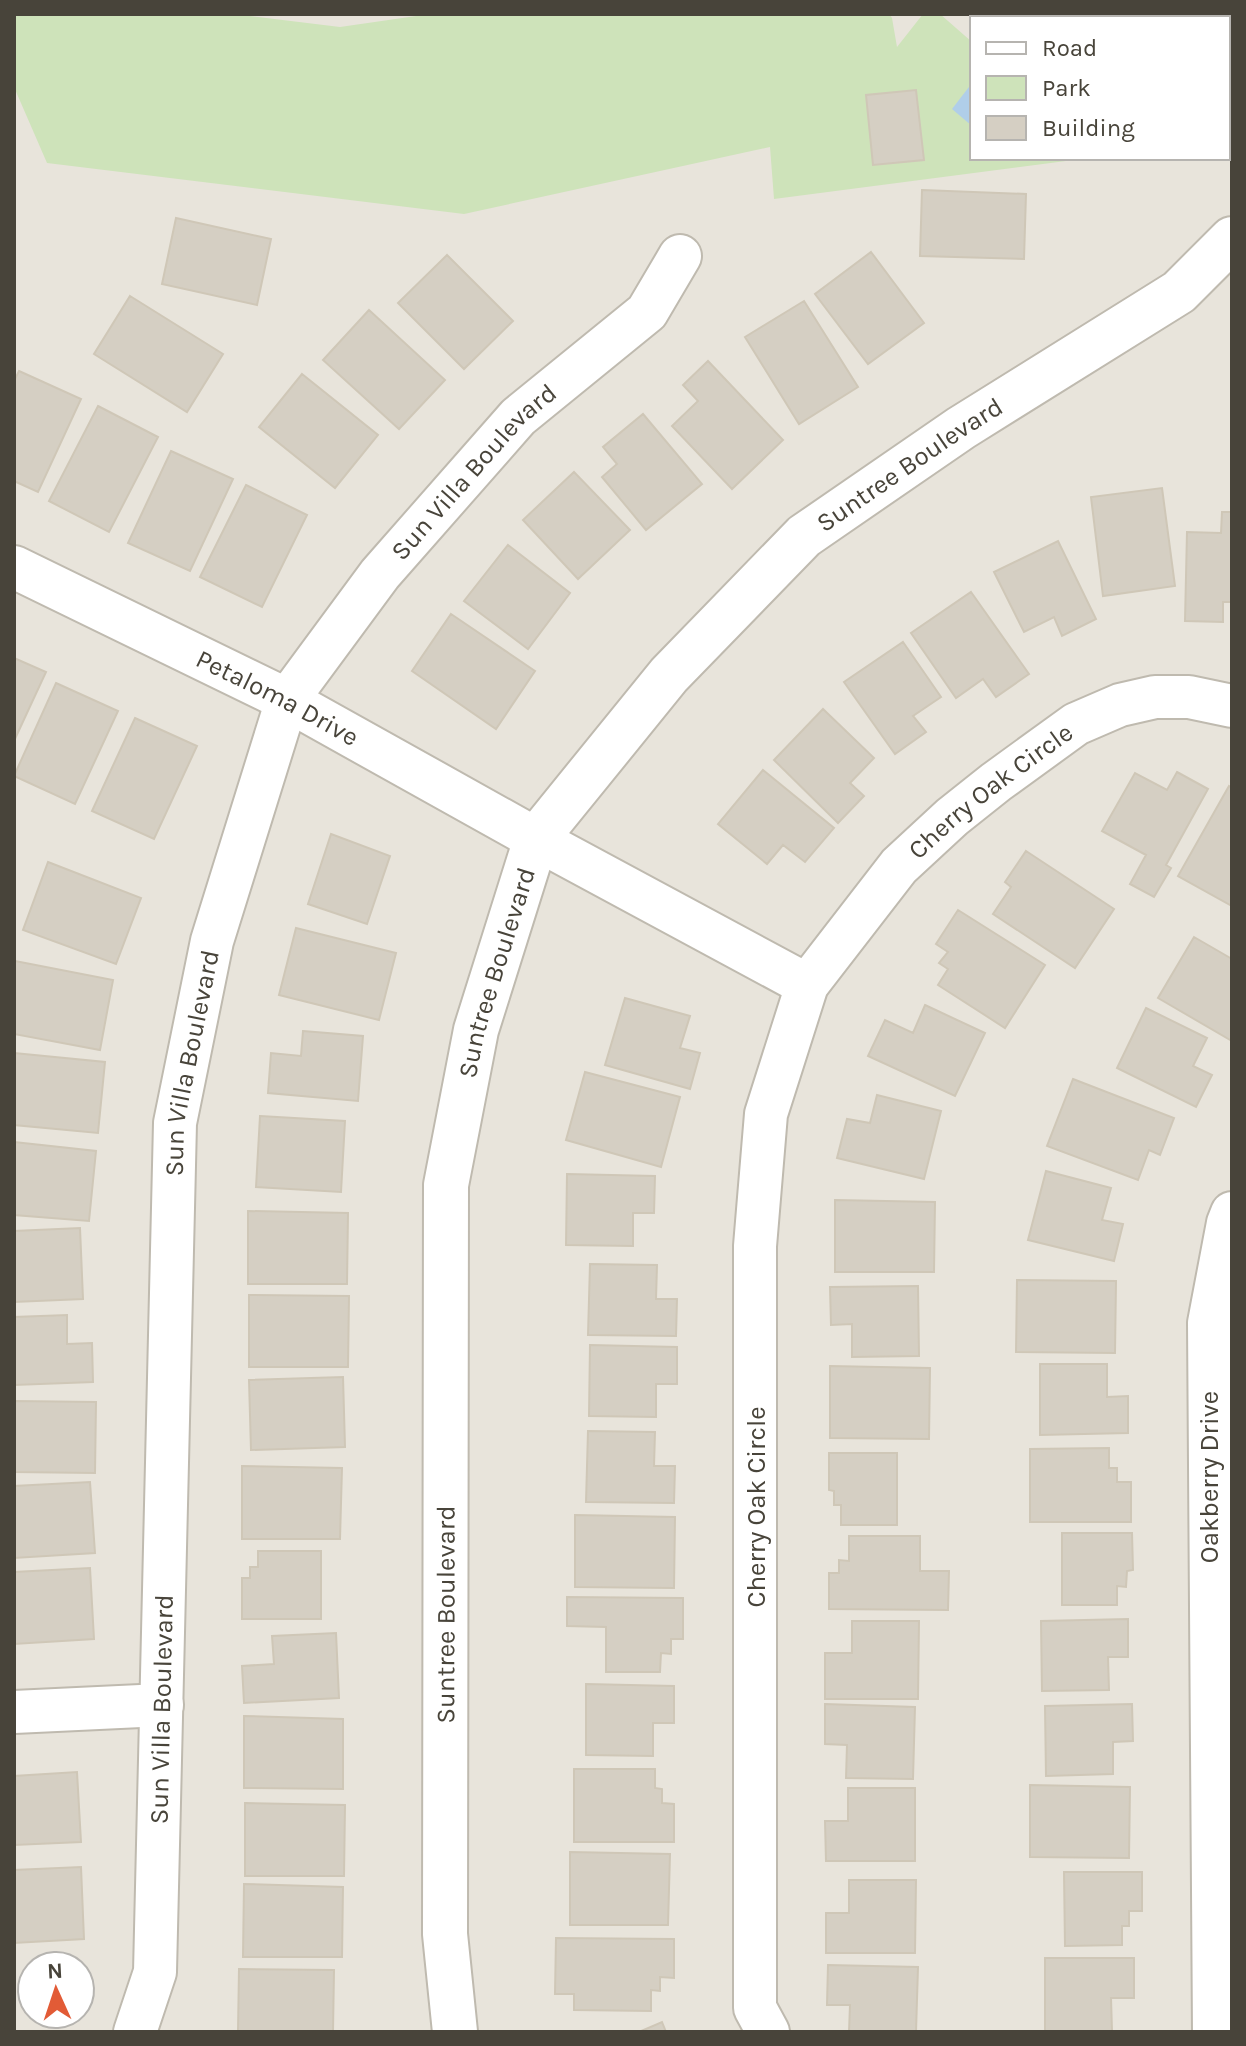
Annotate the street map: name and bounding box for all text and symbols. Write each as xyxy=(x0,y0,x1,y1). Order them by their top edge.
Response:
legend xyxy=(970,16,1230,160)
text: Road xyxy=(1042,34,1097,62)
text: Park xyxy=(1042,74,1091,102)
text: Building xyxy=(1042,114,1135,142)
street label: Sun Villa Boulevard xyxy=(384,377,562,566)
street label: Suntree Boulevard xyxy=(810,390,1008,538)
street label: Petaloma Drive xyxy=(191,643,364,752)
street label: Cherry Oak Circle xyxy=(902,716,1079,865)
street label: Suntree Boulevard xyxy=(452,863,542,1081)
street label: Sun Villa Boulevard xyxy=(158,947,225,1177)
street label: Oakberry Drive xyxy=(1194,1391,1225,1563)
street label: Cherry Oak Circle xyxy=(741,1406,772,1608)
street label: Suntree Boulevard xyxy=(430,1505,461,1724)
street label: Sun Villa Boulevard xyxy=(143,1594,179,1825)
north arrow xyxy=(16,1950,96,2030)
text: N xyxy=(46,1958,64,1984)

